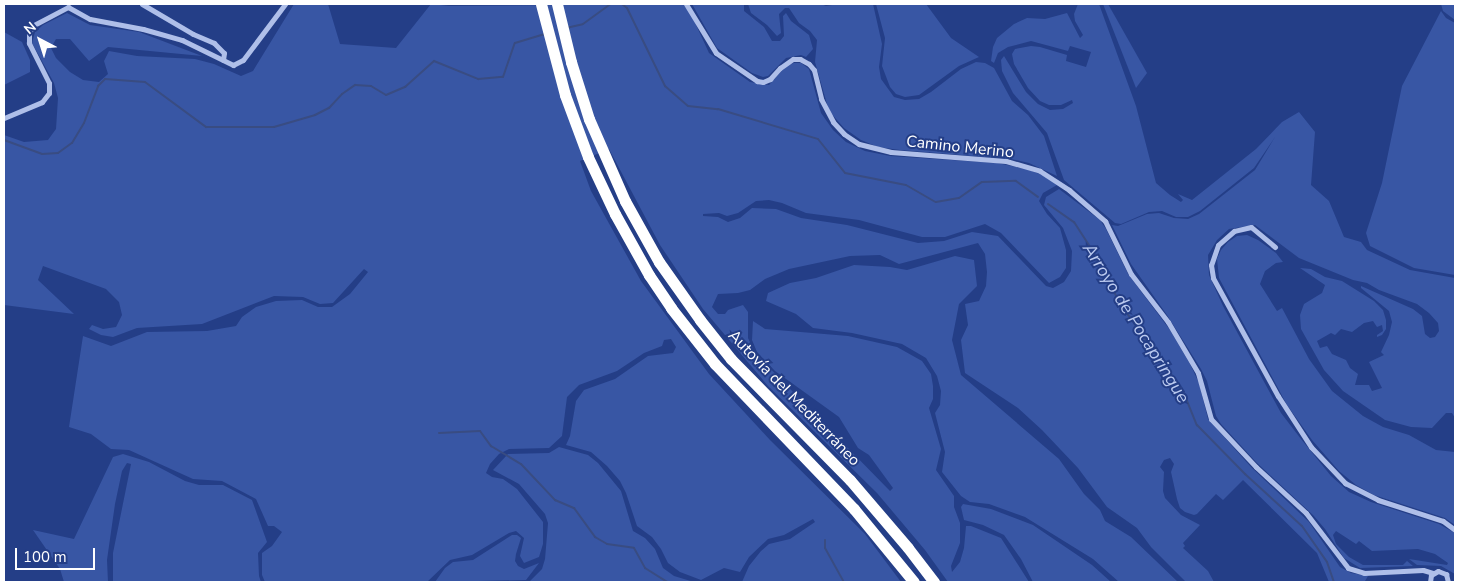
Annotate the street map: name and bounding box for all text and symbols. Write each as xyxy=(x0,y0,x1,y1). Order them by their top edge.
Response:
north arrow xyxy=(15,15,65,65)
text: N xyxy=(20,17,40,39)
street label: Camino Merino xyxy=(905,132,1015,162)
water label: Arroyo de Pocapringue xyxy=(1078,239,1194,407)
street label: Autovía del Mediterráneo xyxy=(724,326,864,470)
scale bar xyxy=(18,538,98,570)
text: 100 m xyxy=(23,547,67,567)

